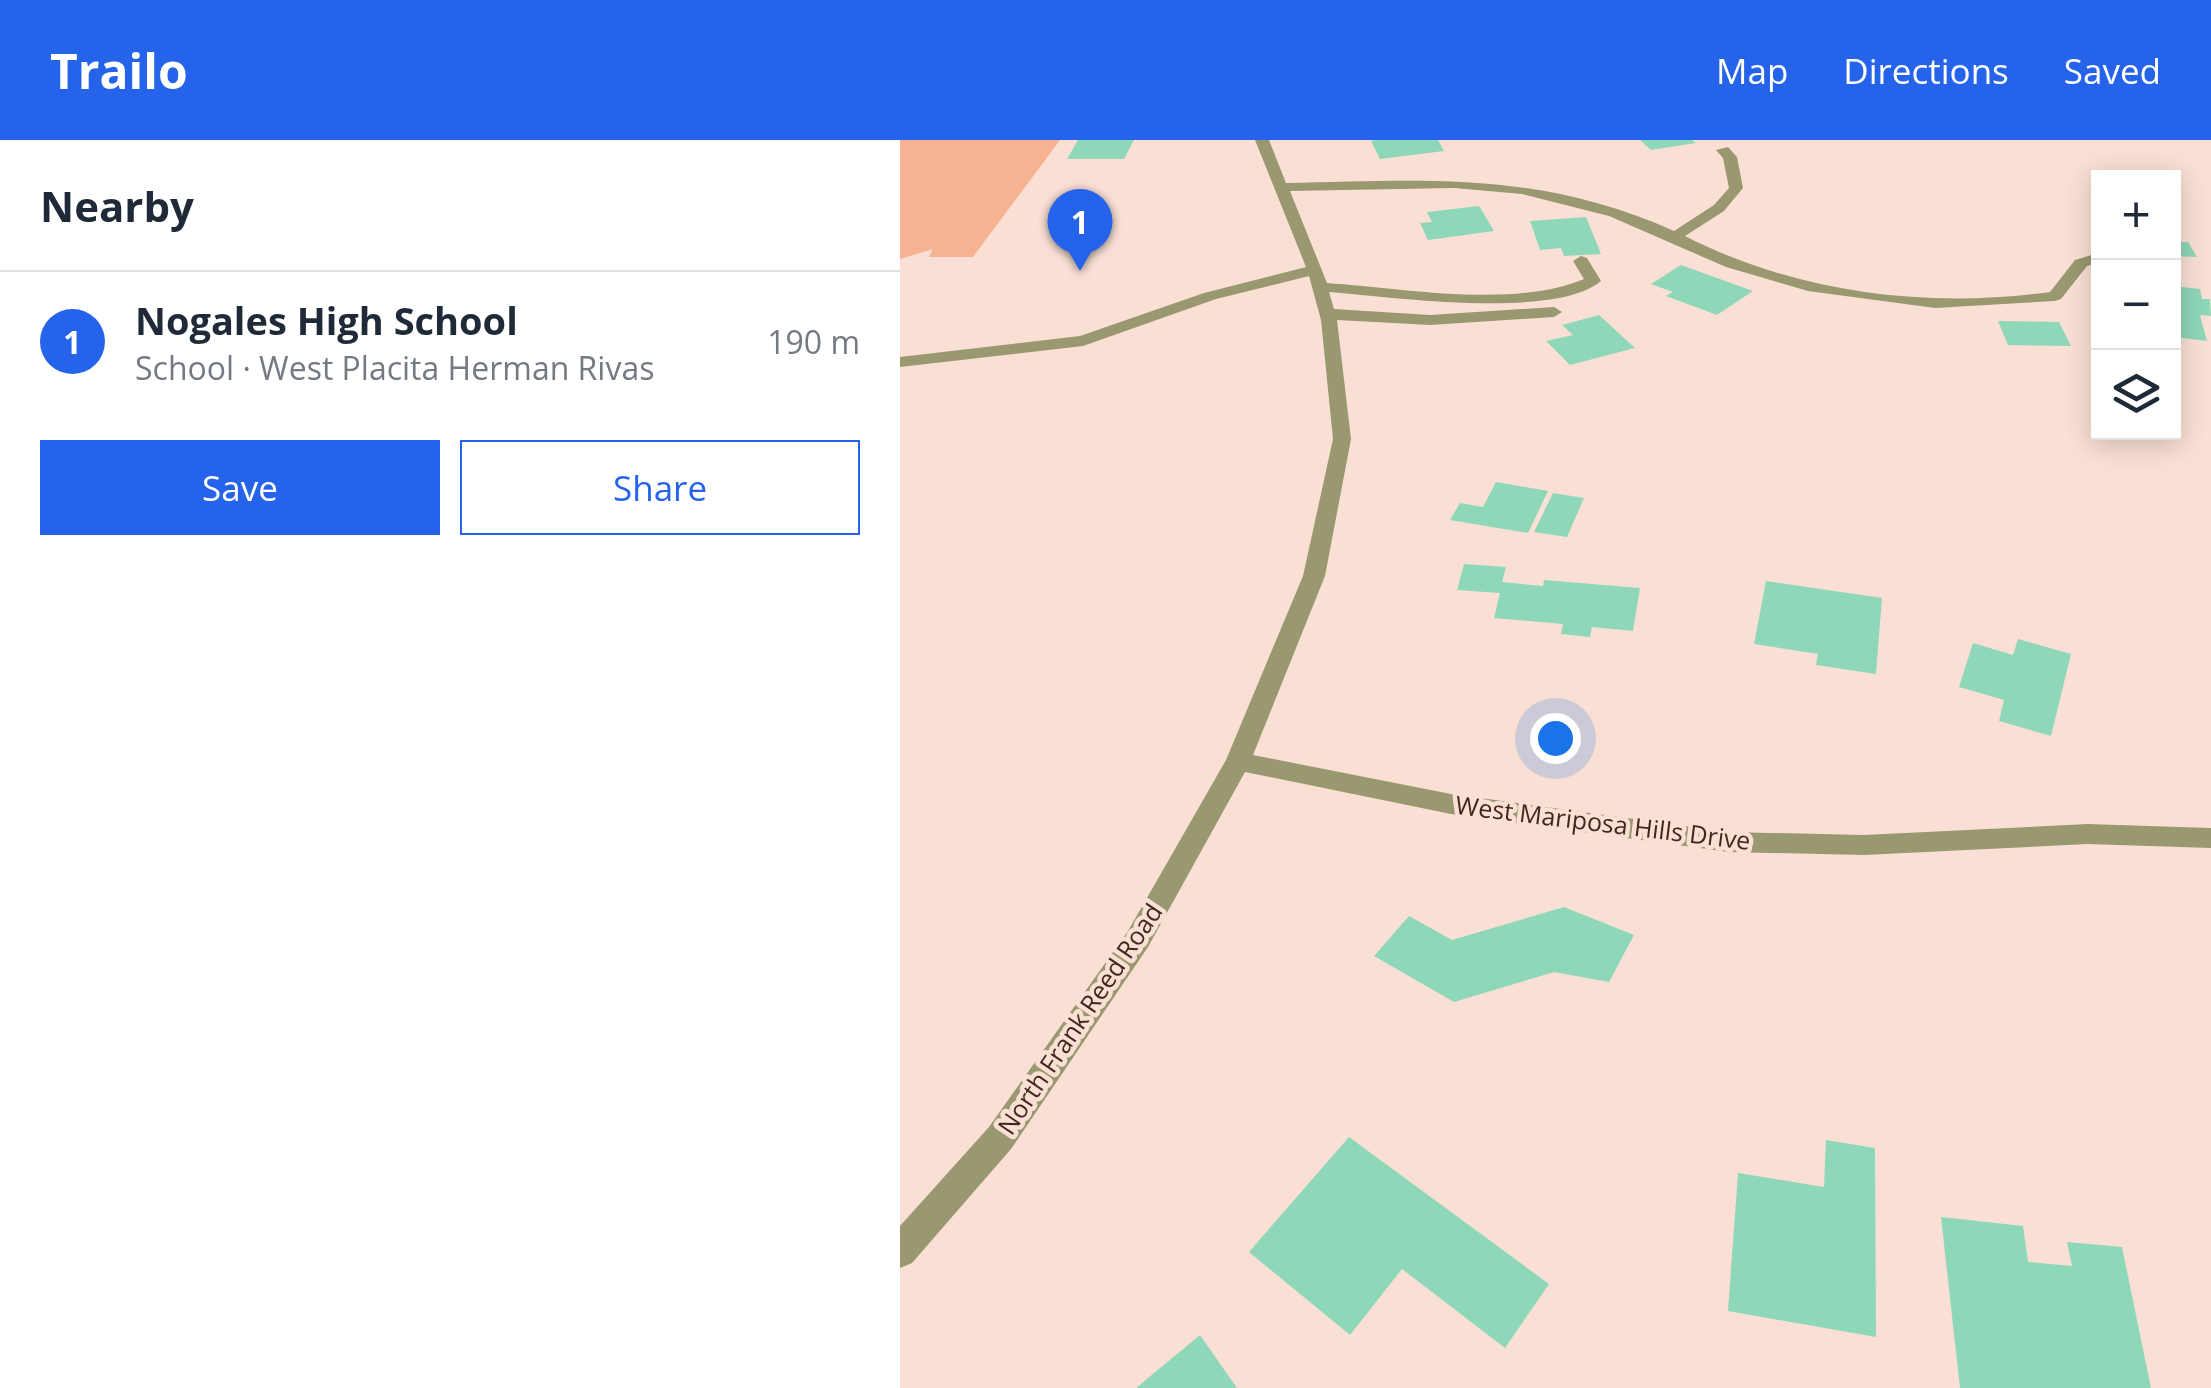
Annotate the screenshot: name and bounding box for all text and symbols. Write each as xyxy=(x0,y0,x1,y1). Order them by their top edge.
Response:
text: Trailo xyxy=(50,38,188,103)
text: Map xyxy=(1716,47,1788,94)
text: Directions xyxy=(1843,47,2009,94)
text: Saved xyxy=(2064,47,2161,94)
map controls xyxy=(2091,170,2181,440)
button: + xyxy=(2091,170,2181,260)
text: Nearby xyxy=(40,177,194,234)
pin: 1 xyxy=(1048,188,1112,271)
button: − xyxy=(2091,260,2181,350)
text: Nogales High School xyxy=(135,294,518,346)
text: 1 xyxy=(63,320,82,363)
text: 190 m xyxy=(767,320,860,363)
text: School · West Placita Herman Rivas xyxy=(135,346,654,389)
button: layers xyxy=(2091,350,2181,440)
button: Save xyxy=(40,440,440,535)
button: Share xyxy=(460,440,860,535)
your location xyxy=(1530,713,1581,764)
street label: West Mariposa Hills Drive xyxy=(1454,787,1753,857)
street label: North Frank Reed Road xyxy=(989,896,1169,1141)

